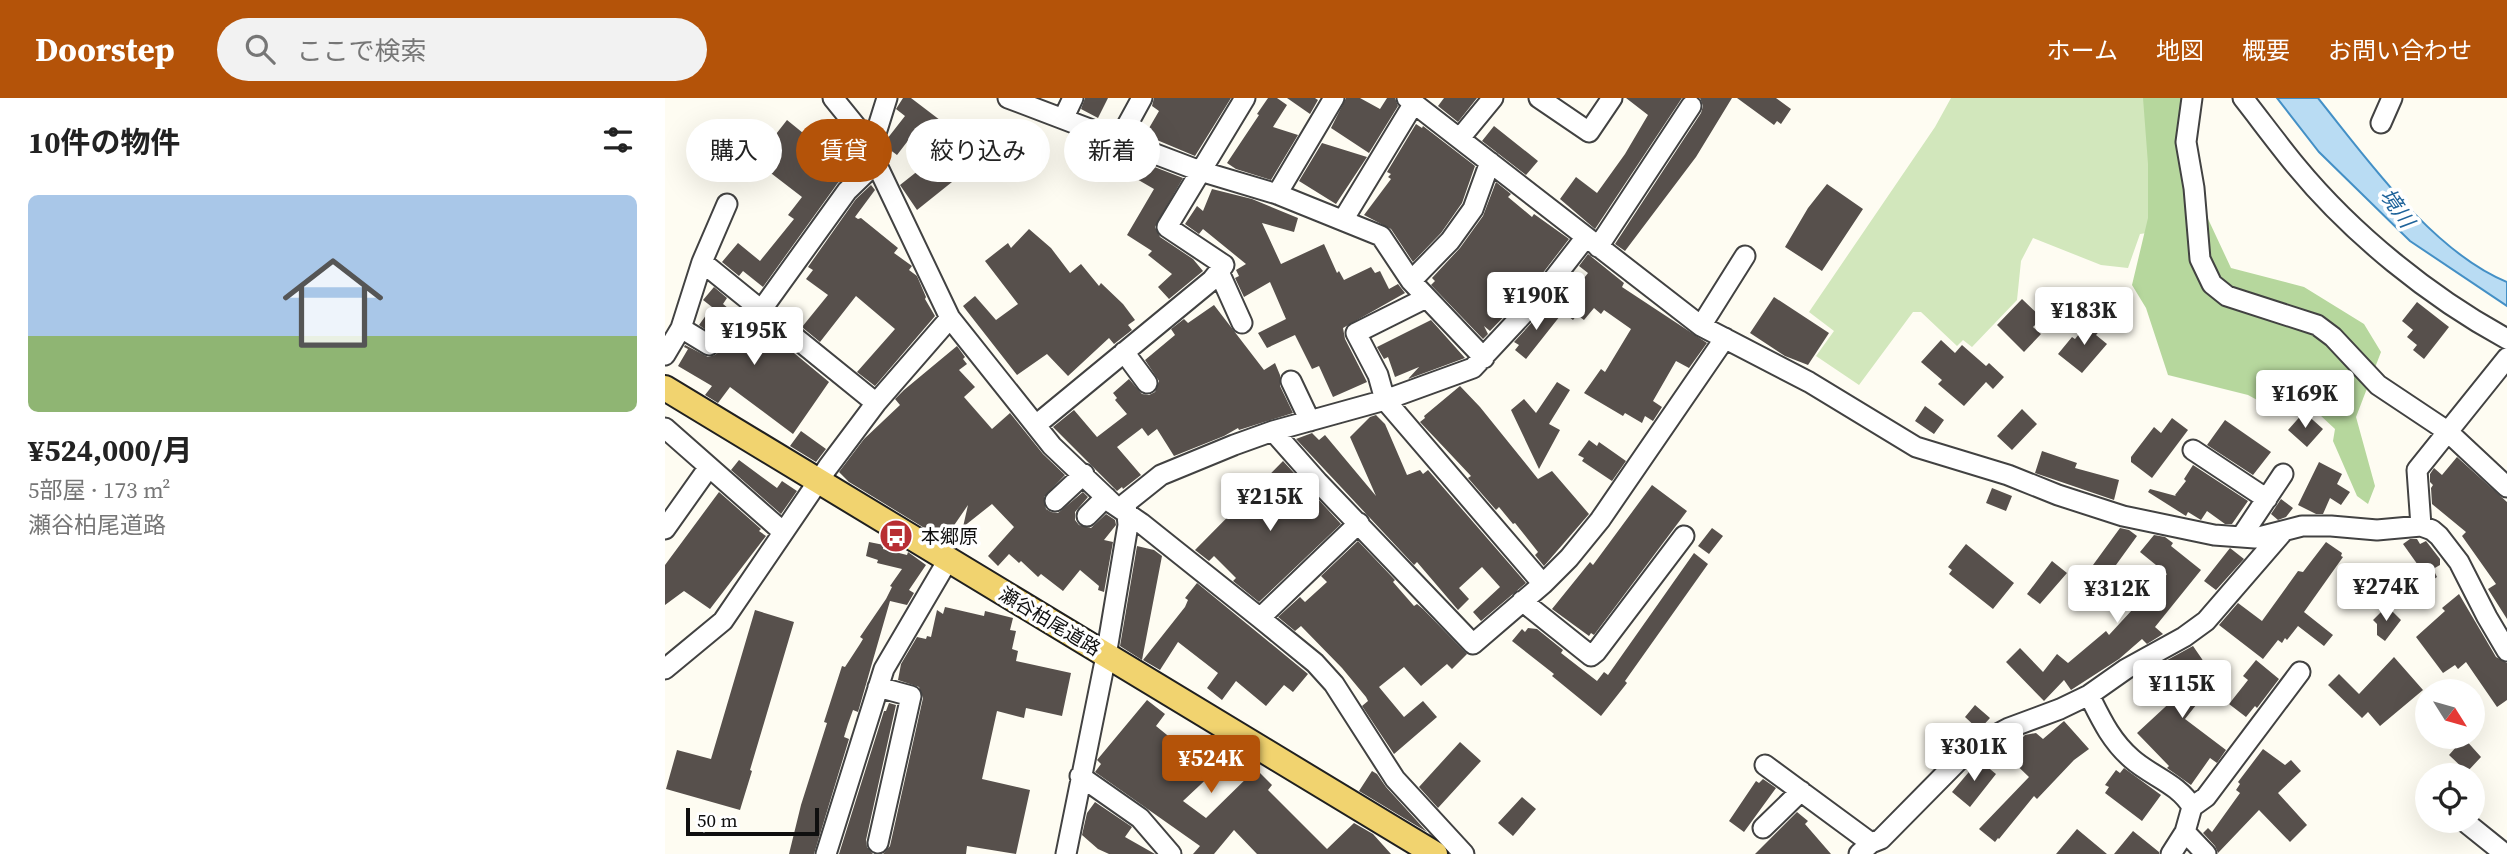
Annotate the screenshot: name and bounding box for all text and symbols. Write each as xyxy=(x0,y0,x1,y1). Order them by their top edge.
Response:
search box xyxy=(217,18,707,81)
text: Doorstep xyxy=(35,27,175,72)
icon: search xyxy=(241,30,279,68)
text: ここで検索 xyxy=(297,33,427,69)
text: ホーム xyxy=(2047,34,2118,67)
text: 地図 xyxy=(2156,34,2204,67)
text: 概要 xyxy=(2242,34,2290,67)
text: お問い合わせ xyxy=(2328,34,2472,67)
chip: 購入 xyxy=(686,119,782,182)
chip: 賃貸 xyxy=(796,119,892,182)
chip: 絞り込み xyxy=(906,119,1050,182)
chip: 新着 xyxy=(1064,119,1160,182)
icon: filters xyxy=(599,121,637,159)
text: 10件の物件 xyxy=(28,122,181,163)
water label: 境川 xyxy=(2373,182,2422,235)
icon: home xyxy=(270,240,396,366)
pin: ¥190K xyxy=(1487,272,1585,332)
text: ¥190K xyxy=(1503,279,1569,311)
pin: ¥183K xyxy=(2035,288,2133,347)
text: ¥183K xyxy=(2051,294,2117,326)
pin: ¥195K xyxy=(705,308,803,367)
text: ¥195K xyxy=(721,314,787,346)
pin: ¥169K xyxy=(2256,370,2354,430)
text: ¥169K xyxy=(2272,377,2338,409)
text: ¥524,000/月 xyxy=(28,430,192,471)
text: 5部屋 · 173 m² xyxy=(28,474,171,506)
pin: ¥215K xyxy=(1221,474,1319,533)
text: ¥215K xyxy=(1237,480,1303,512)
text: 瀬谷柏尾道路 xyxy=(28,509,166,541)
bus stop icon: 本郷原 xyxy=(877,517,915,555)
place label: 本郷原 xyxy=(921,523,978,549)
pin: ¥274K xyxy=(2337,564,2435,623)
pin: ¥312K xyxy=(2068,566,2166,625)
text: ¥274K xyxy=(2353,570,2419,602)
text: ¥312K xyxy=(2084,572,2150,604)
street label: 瀬谷柏尾道路 xyxy=(994,580,1106,662)
pin: ¥115K xyxy=(2133,660,2231,720)
text: ¥115K xyxy=(2149,667,2215,699)
north arrow xyxy=(2415,679,2485,749)
map controls xyxy=(2415,679,2485,833)
pin: ¥301K xyxy=(1925,724,2023,783)
text: ¥301K xyxy=(1941,730,2007,762)
pin: ¥524K xyxy=(1162,736,1260,795)
text: ¥524K xyxy=(1178,742,1244,774)
button: locate xyxy=(2415,763,2485,833)
scale bar xyxy=(686,805,819,837)
text: 50 m xyxy=(697,807,738,833)

